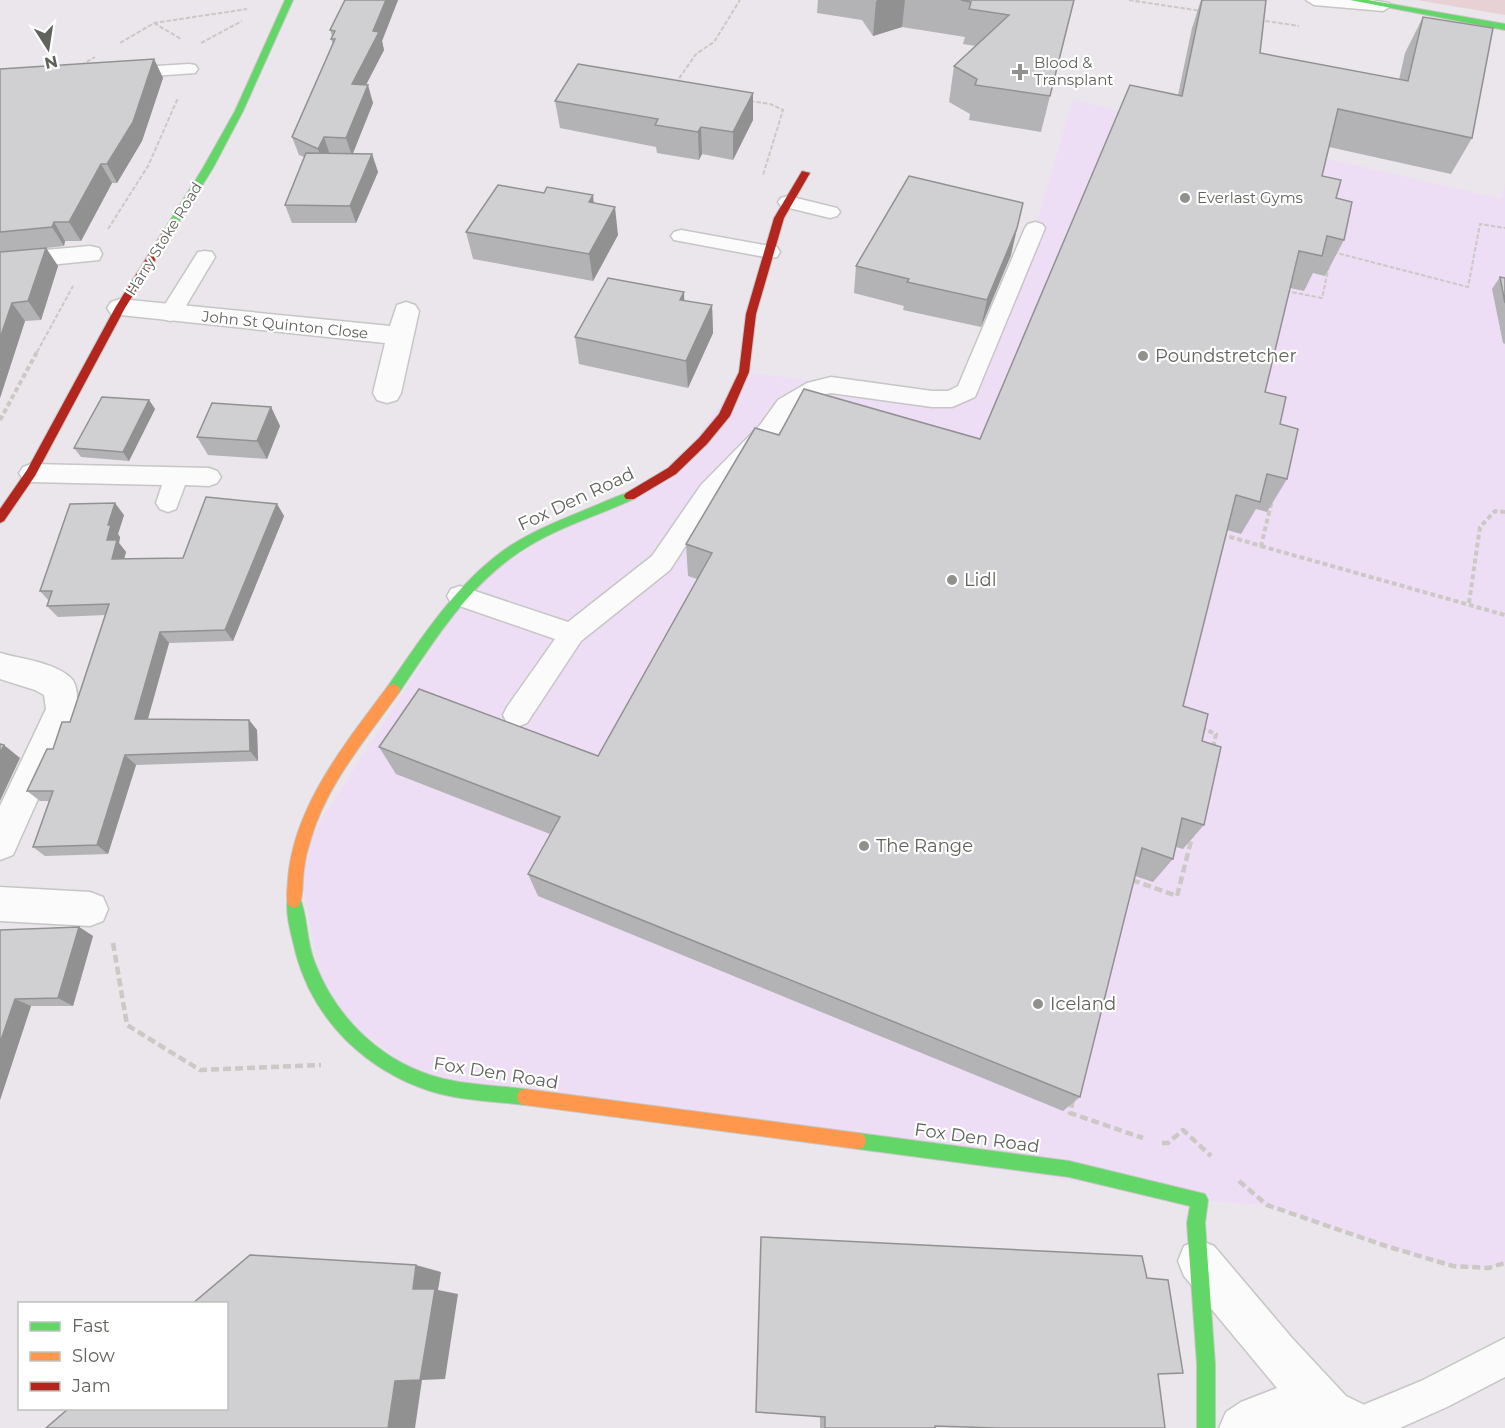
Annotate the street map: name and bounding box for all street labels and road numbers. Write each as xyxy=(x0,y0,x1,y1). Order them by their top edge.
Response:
street label: Harry Stoke Road xyxy=(121,178,206,299)
street label: John St Quinton Close xyxy=(200,306,369,343)
street label: Fox Den Road xyxy=(514,462,638,536)
street label: Fox Den Road xyxy=(432,1052,560,1094)
street label: Fox Den Road xyxy=(913,1118,1041,1158)

